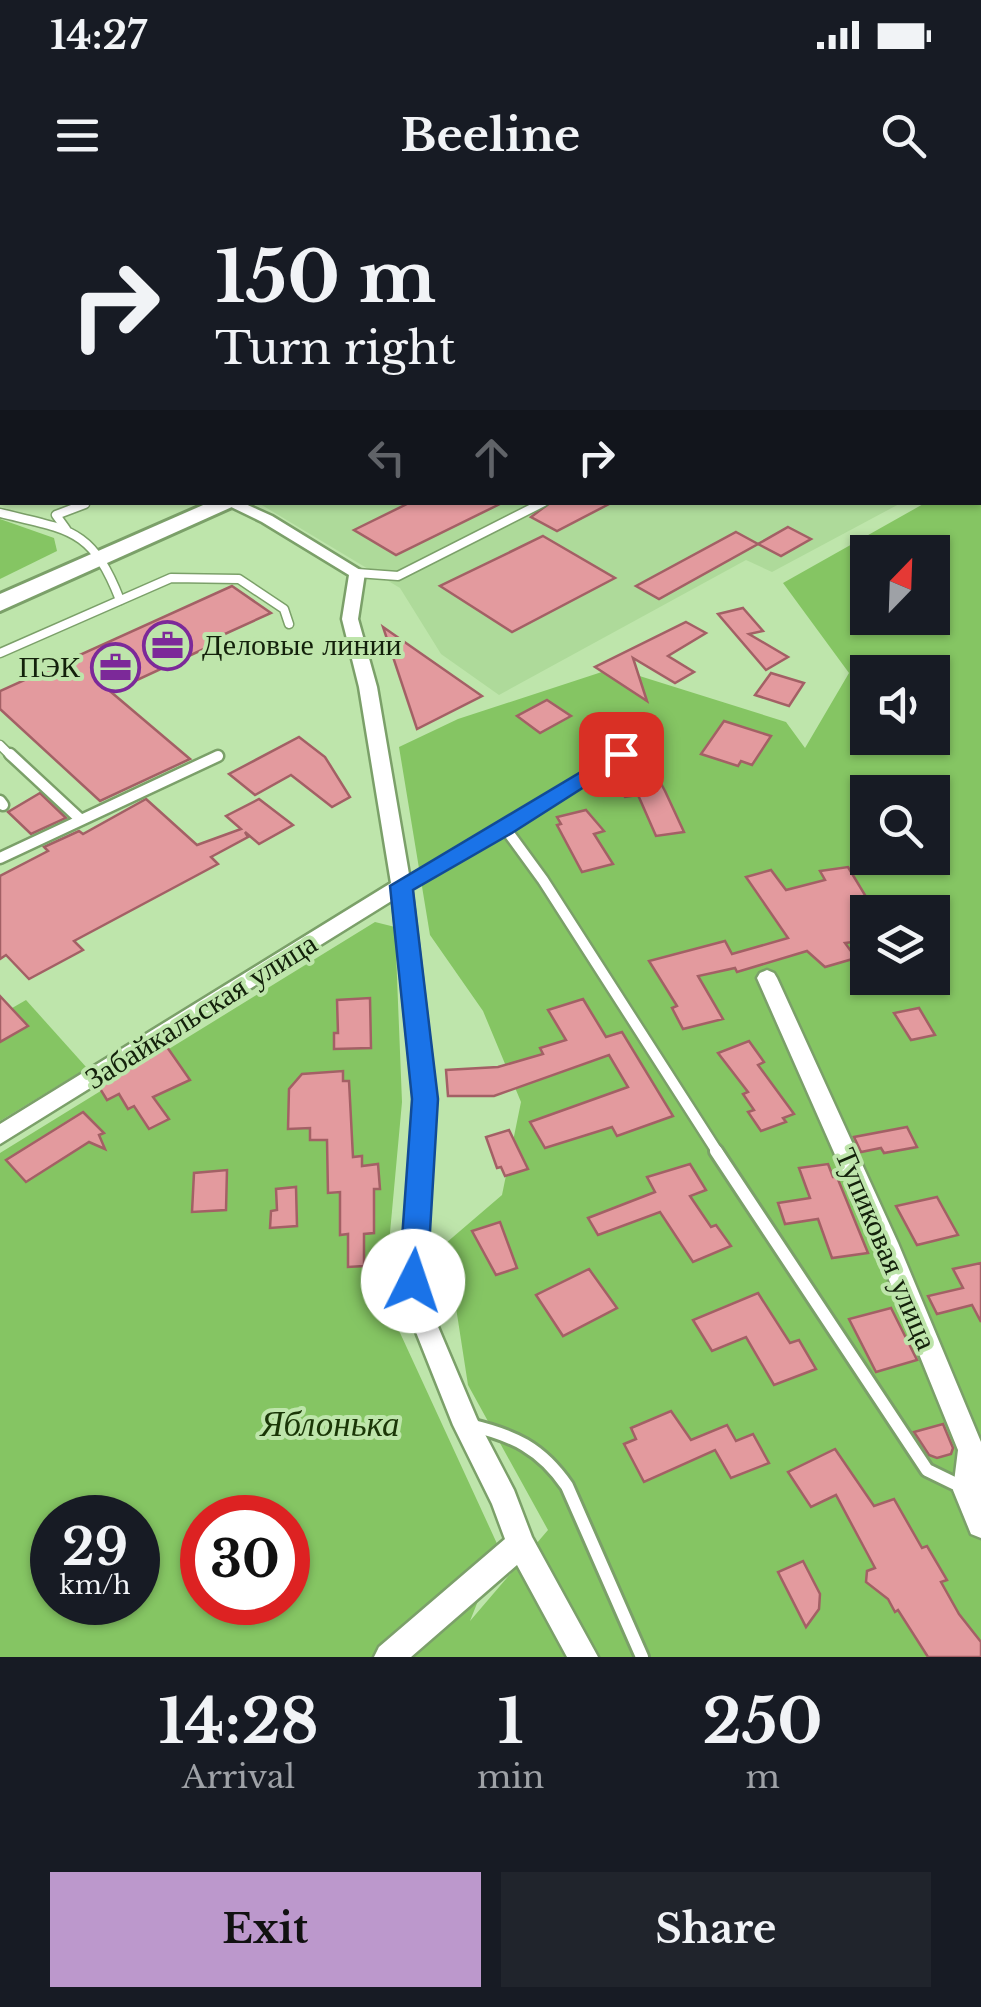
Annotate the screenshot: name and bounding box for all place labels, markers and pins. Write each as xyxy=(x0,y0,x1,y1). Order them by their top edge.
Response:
office icon: Деловые линии xyxy=(141,619,193,671)
place label: Деловые линии xyxy=(202,626,402,663)
office icon: ПЭК xyxy=(89,641,141,693)
place label: ПЭК xyxy=(19,648,81,685)
pin xyxy=(579,712,664,797)

